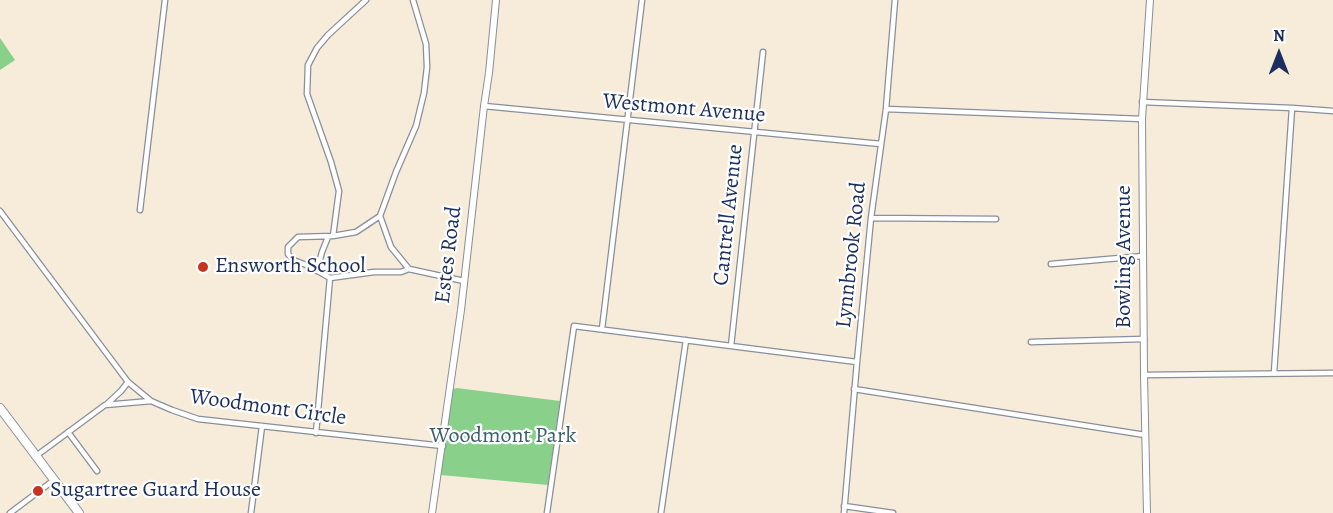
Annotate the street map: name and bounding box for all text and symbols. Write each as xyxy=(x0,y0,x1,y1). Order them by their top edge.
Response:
north arrow xyxy=(1249,24,1309,84)
text: N xyxy=(1273,25,1285,47)
street label: Westmont Avenue xyxy=(602,89,766,129)
street label: Cantrell Avenue xyxy=(708,143,750,287)
street label: Lynnbrook Road xyxy=(831,180,873,330)
street label: Bowling Avenue xyxy=(1112,185,1138,329)
street label: Estes Road xyxy=(430,205,468,305)
place label: Ensworth School xyxy=(215,254,366,280)
marker: Ensworth School xyxy=(196,260,210,274)
street label: Woodmont Circle xyxy=(188,384,348,432)
park label: Woodmont Park xyxy=(430,424,576,450)
place label: Sugartree Guard House xyxy=(50,478,261,504)
marker: Sugartree Guard House xyxy=(31,484,45,498)

